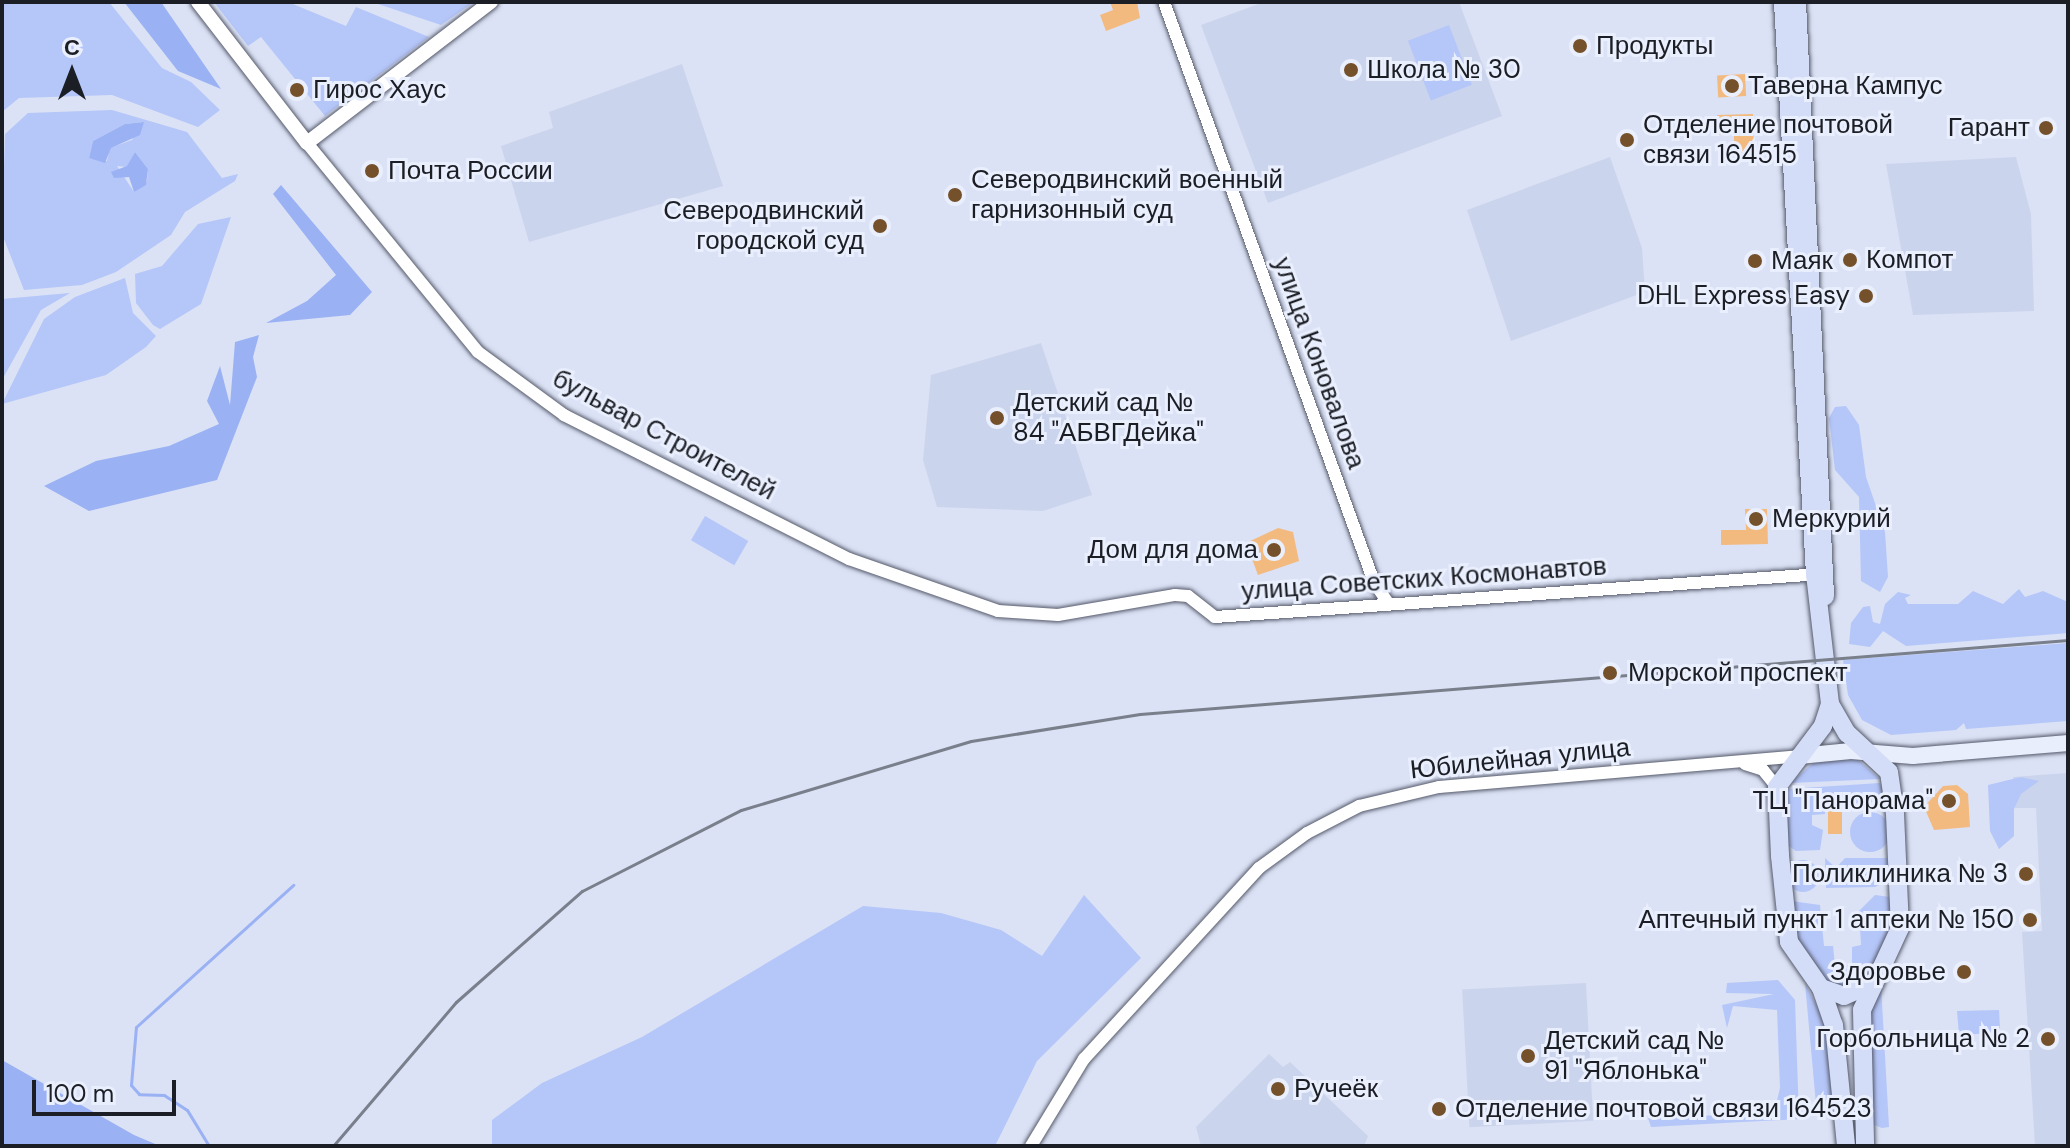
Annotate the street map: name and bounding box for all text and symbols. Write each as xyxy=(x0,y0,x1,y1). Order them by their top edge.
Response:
place label: Продукты xyxy=(1596,30,1713,62)
north arrow xyxy=(32,32,112,112)
text: С xyxy=(64,33,80,62)
marker: Продукты xyxy=(1571,37,1589,55)
place label: Школа № 30 xyxy=(1367,54,1521,86)
marker: Школа № 30 xyxy=(1342,61,1360,79)
place label: Таверна Кампус xyxy=(1748,70,1943,102)
place label: Гирос Хаус xyxy=(313,74,446,106)
marker: Таверна Кампус xyxy=(1723,77,1741,95)
marker: Гирос Хаус xyxy=(288,81,306,99)
place label: Отделение почтовой связи 164515 xyxy=(1643,109,1893,170)
place label: Гарант xyxy=(1948,112,2030,144)
marker: Гарант xyxy=(2037,119,2055,137)
marker: Отделение почтовой связи 164515 xyxy=(1618,131,1636,149)
place label: Почта России xyxy=(388,155,553,187)
marker: Почта России xyxy=(363,162,381,180)
place label: Северодвинский военный гарнизонный суд xyxy=(971,164,1283,226)
marker: Северодвинский военный гарнизонный суд xyxy=(946,186,964,204)
place label: Северодвинский городской суд xyxy=(663,195,864,256)
marker: Северодвинский городской суд xyxy=(871,217,889,235)
place label: Компот xyxy=(1866,244,1953,276)
place label: Маяк xyxy=(1771,245,1833,277)
marker: Компот xyxy=(1841,251,1859,269)
marker: Маяк xyxy=(1746,252,1764,270)
street label: улица Коновалова xyxy=(1266,253,1372,473)
place label: DHL Express Easy xyxy=(1637,280,1850,312)
marker: DHL Express Easy xyxy=(1857,287,1875,305)
street label: бульвар Строителей xyxy=(547,363,781,507)
place label: Детский сад № 84 "АБВГДейка" xyxy=(1013,387,1204,448)
marker: Детский сад № 84 "АБВГДейка" xyxy=(988,409,1006,427)
place label: Меркурий xyxy=(1772,503,1891,535)
marker: Меркурий xyxy=(1747,510,1765,528)
place label: Дом для дома xyxy=(1088,534,1258,566)
marker: Дом для дома xyxy=(1265,541,1283,559)
street label: улица Советских Космонавтов xyxy=(1240,551,1608,607)
place label: Морской проспект xyxy=(1628,657,1848,689)
marker: Морской проспект xyxy=(1599,662,1621,684)
street label: Юбилейная улица xyxy=(1408,732,1632,786)
place label: ТЦ "Панорама" xyxy=(1753,785,1933,817)
marker: ТЦ "Панорама" xyxy=(1940,792,1958,810)
place label: Поликлиника № 3 xyxy=(1792,858,2008,890)
marker: Поликлиника № 3 xyxy=(2015,863,2037,885)
place label: Аптечный пункт 1 аптеки № 150 xyxy=(1638,904,2014,936)
marker: Аптечный пункт 1 аптеки № 150 xyxy=(2021,911,2039,929)
place label: Здоровье xyxy=(1830,956,1946,988)
marker: Здоровье xyxy=(1953,961,1975,983)
place label: Горбольница № 2 xyxy=(1816,1023,2030,1055)
place label: Детский сад № 91 "Яблонька" xyxy=(1544,1025,1725,1086)
marker: Горбольница № 2 xyxy=(2037,1028,2059,1050)
marker: Детский сад № 91 "Яблонька" xyxy=(1519,1047,1537,1065)
scale bar xyxy=(36,1064,180,1114)
place label: Ручеёк xyxy=(1294,1073,1378,1105)
text: 100 m xyxy=(46,1078,114,1109)
marker: Ручеёк xyxy=(1269,1080,1287,1098)
place label: Отделение почтовой связи 164523 xyxy=(1455,1093,1872,1125)
marker: Отделение почтовой связи 164523 xyxy=(1430,1100,1448,1118)

